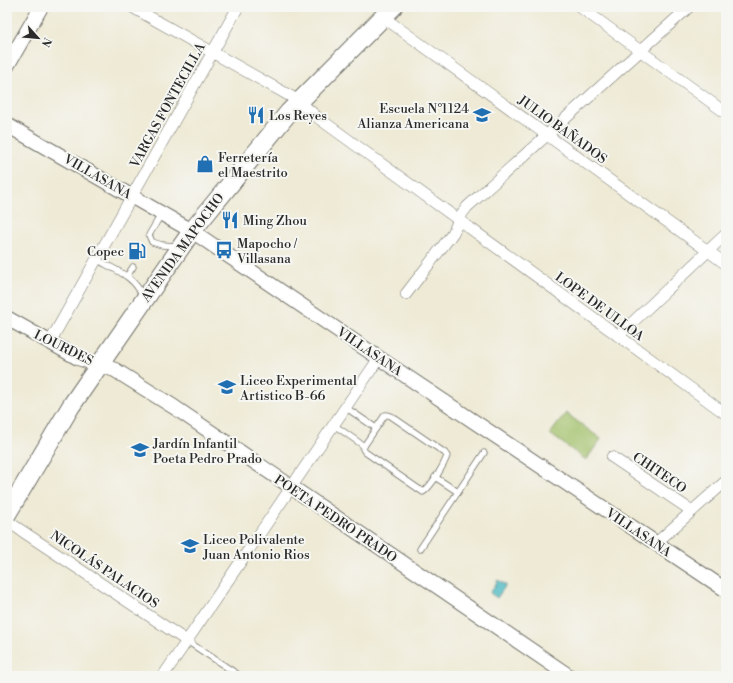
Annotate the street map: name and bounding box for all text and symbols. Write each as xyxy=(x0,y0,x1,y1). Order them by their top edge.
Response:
north arrow xyxy=(18,18,58,58)
text: N xyxy=(38,35,54,49)
street label: VARGAS FONTECILLA xyxy=(126,39,209,172)
street label: JULIO BAÑADOS xyxy=(514,91,611,167)
place label: Escuela N°1124 Alianza Americana xyxy=(357,101,469,132)
restaurant icon: Los Reyes xyxy=(246,105,266,125)
school or university icon: Escuela N°1124 Alianza Americana xyxy=(472,105,492,125)
place label: Los Reyes xyxy=(269,108,327,124)
place label: Ferretería el Maestrito xyxy=(218,150,288,181)
street label: VILLASANA xyxy=(60,151,135,203)
shop icon: Ferretería el Maestrito xyxy=(195,154,215,174)
street label: AVENIDA MAPOCHO xyxy=(137,190,228,306)
restaurant icon: Ming Zhou xyxy=(220,210,240,230)
place label: Ming Zhou xyxy=(243,213,307,229)
place label: Mapocho / Villasana xyxy=(236,236,298,267)
bus stop icon: Mapocho / Villasana xyxy=(214,240,234,260)
fuel station icon: Copec xyxy=(127,241,147,261)
place label: Copec xyxy=(87,244,124,260)
street label: LOPE DE ULLOA xyxy=(552,269,648,345)
street label: VILLASANA xyxy=(333,324,406,380)
street label: LOURDES xyxy=(31,327,96,369)
place label: Liceo Experimental Artistico B-66 xyxy=(239,373,357,404)
school or university icon: Liceo Experimental Artistico B-66 xyxy=(217,377,237,397)
place label: Jardín Infantil Poeta Pedro Prado xyxy=(152,436,262,467)
school or university icon: Jardín Infantil Poeta Pedro Prado xyxy=(130,440,150,460)
street label: CHITECO xyxy=(629,449,689,497)
street label: POETA PEDRO PRADO xyxy=(271,472,400,566)
street label: VILLASANA xyxy=(602,505,675,561)
street label: NICOLÁS PALACIOS xyxy=(47,527,162,612)
place label: Liceo Polivalente Juan Antonio Rios xyxy=(202,532,310,563)
school or university icon: Liceo Polivalente Juan Antonio Rios xyxy=(180,536,200,556)

